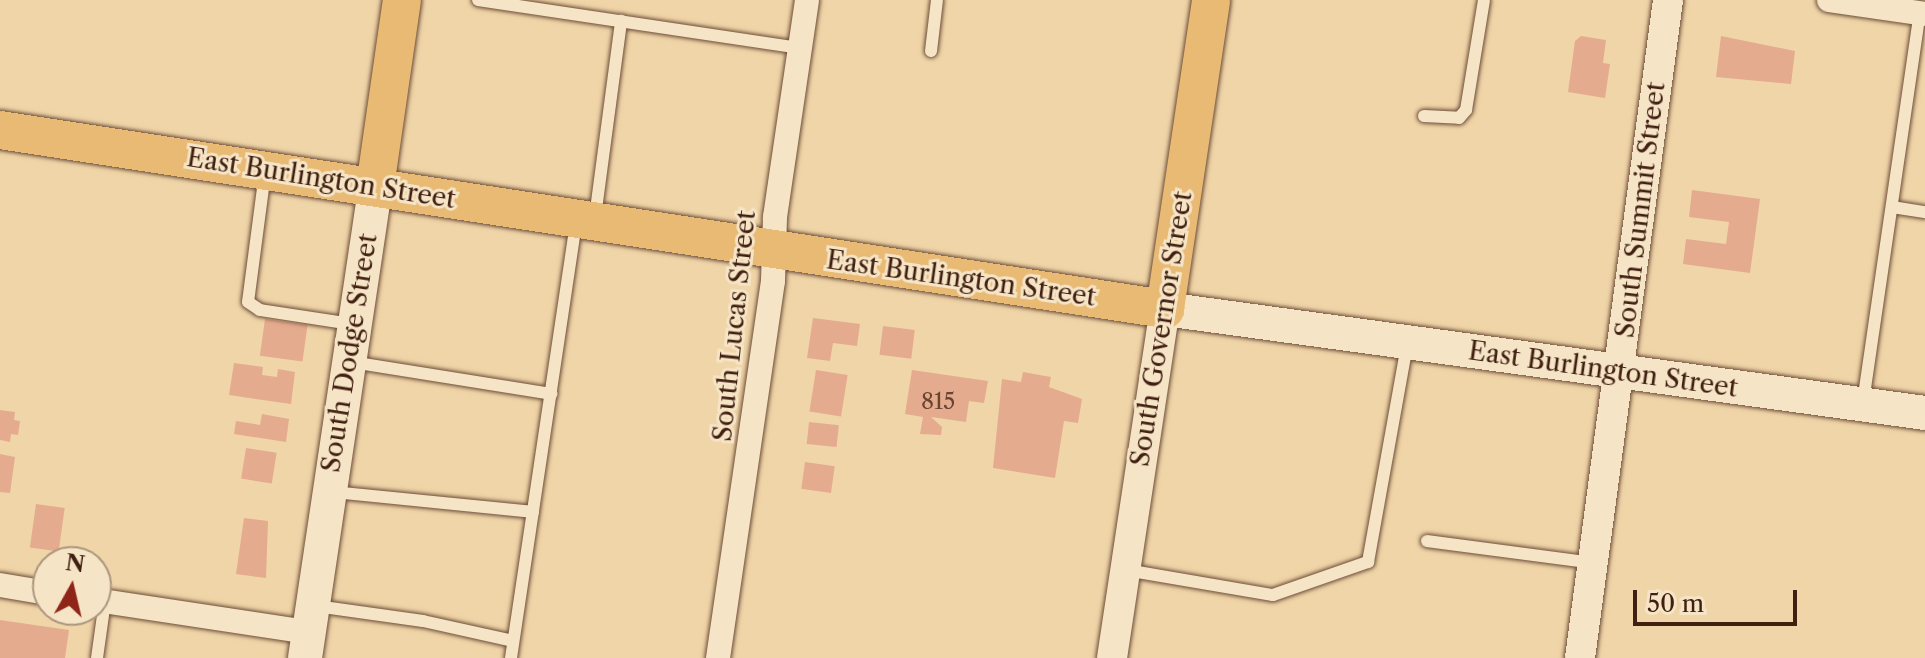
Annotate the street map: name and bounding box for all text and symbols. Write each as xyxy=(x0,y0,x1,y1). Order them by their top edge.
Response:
street label: South Summit Street xyxy=(1610,80,1672,340)
street label: East Burlington Street xyxy=(184,142,458,216)
street label: South Governor Street xyxy=(1125,189,1199,469)
street label: South Lucas Street xyxy=(707,209,763,443)
street label: South Dodge Street xyxy=(316,231,384,475)
street label: East Burlington Street xyxy=(824,245,1098,313)
street label: East Burlington Street xyxy=(1466,336,1740,404)
house number: 815 xyxy=(921,389,955,415)
north arrow xyxy=(32,546,112,626)
text: N xyxy=(64,549,86,578)
scale bar xyxy=(1637,574,1801,624)
text: 50 m xyxy=(1647,589,1704,618)

